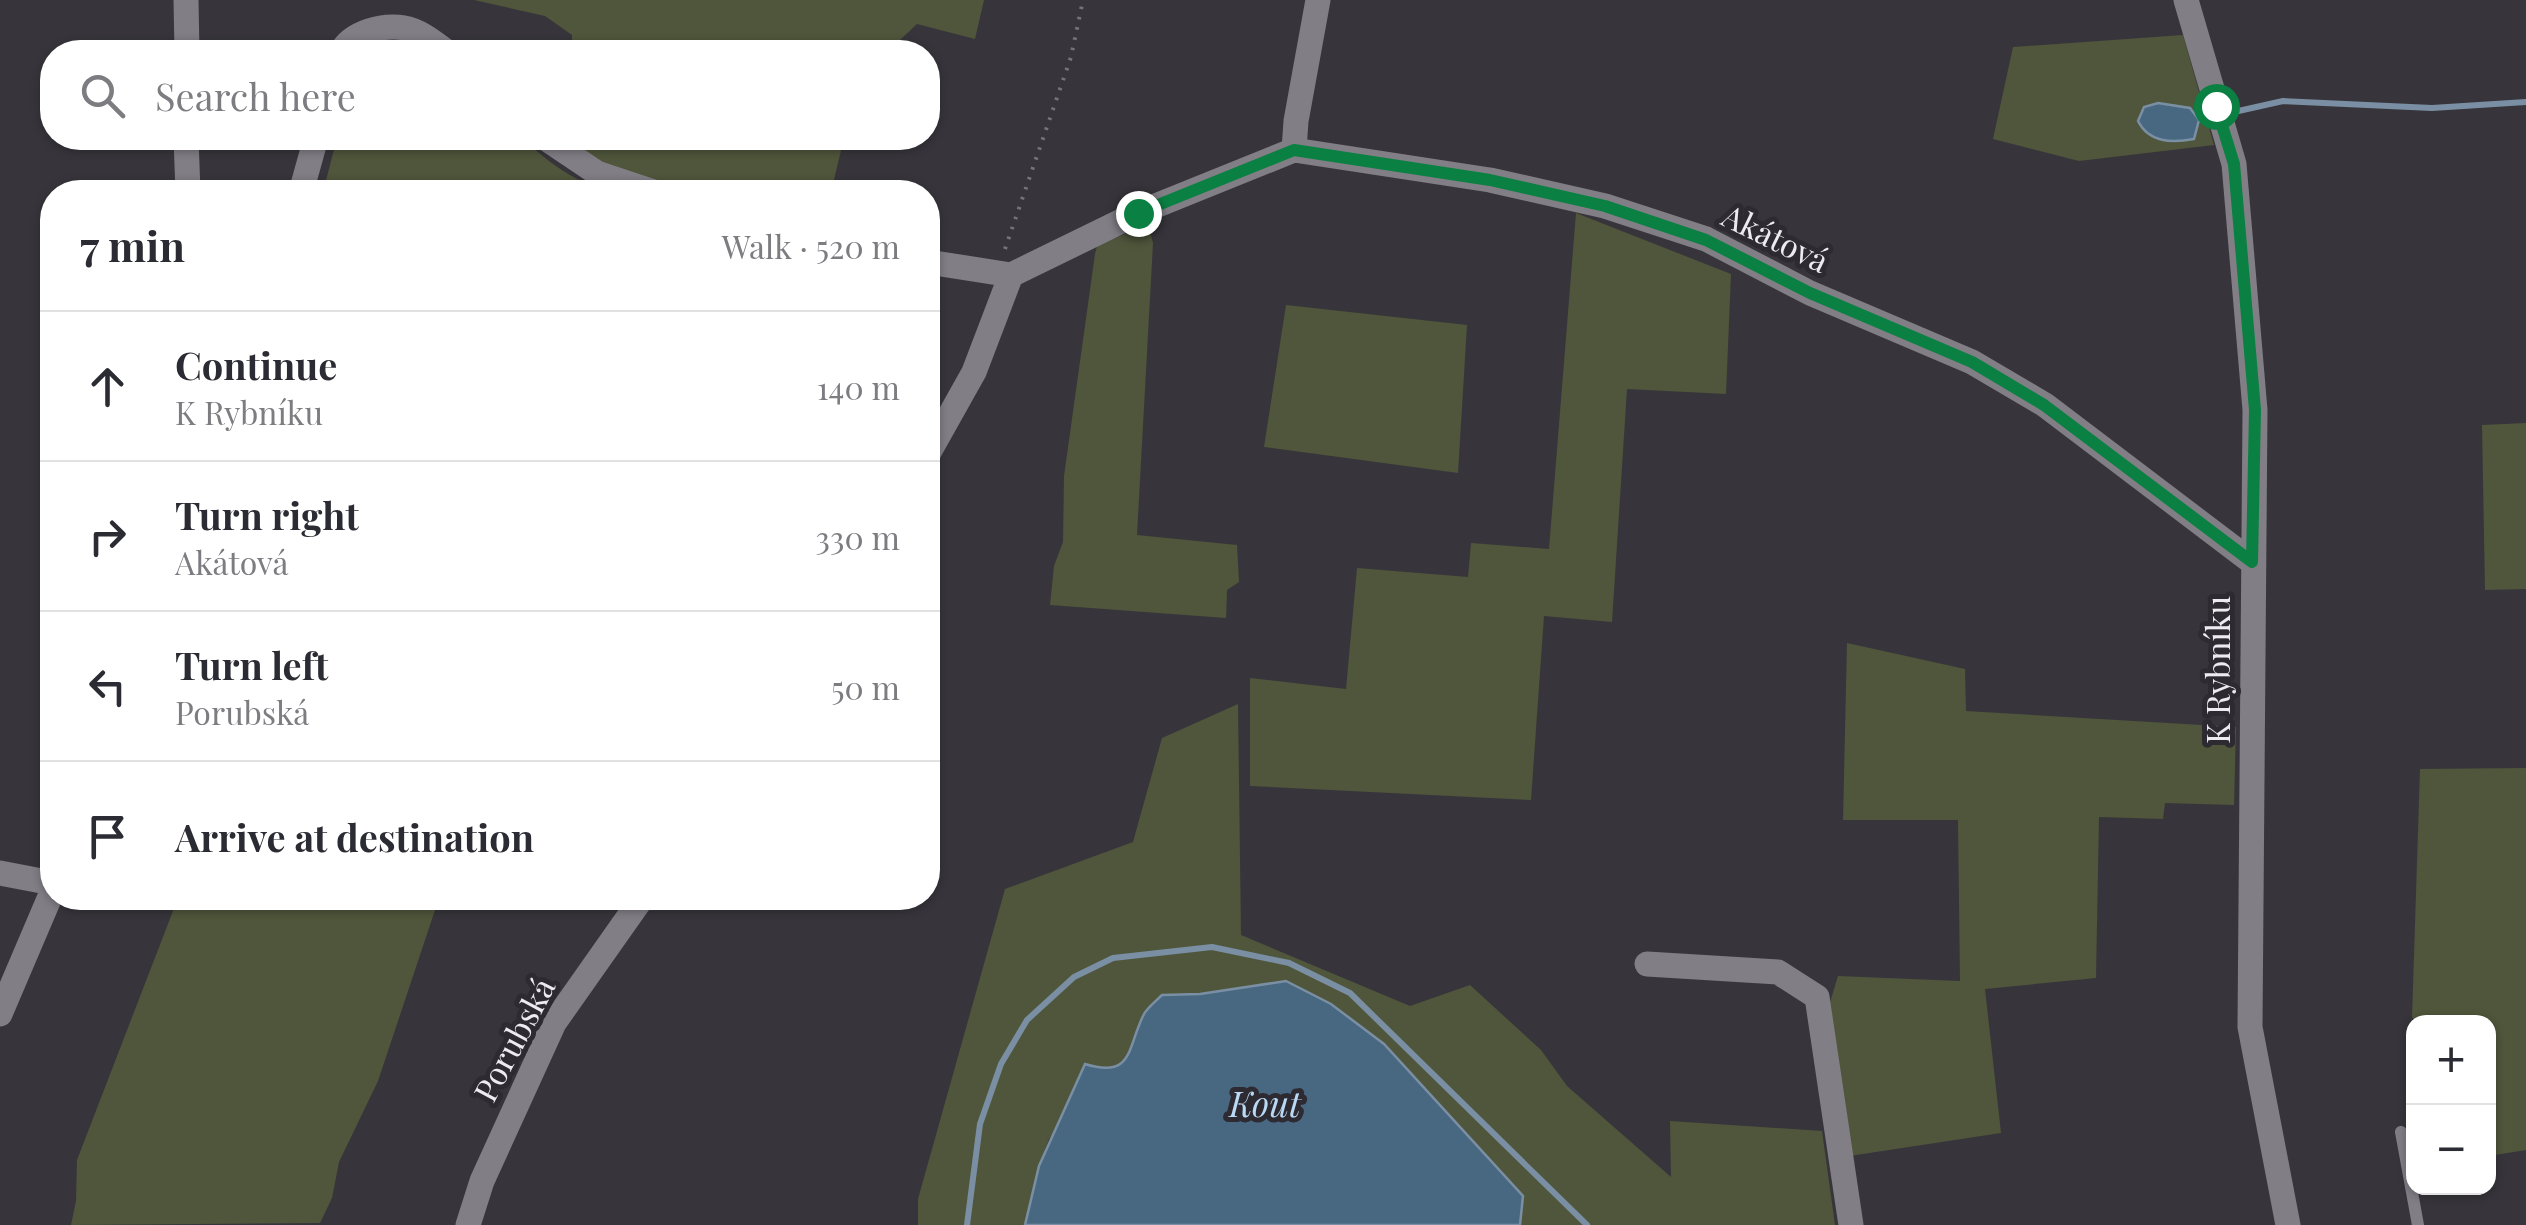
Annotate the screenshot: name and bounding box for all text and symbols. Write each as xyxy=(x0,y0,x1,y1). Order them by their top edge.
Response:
search box xyxy=(40,40,940,150)
icon: search xyxy=(75,68,130,123)
text: Search here xyxy=(155,70,356,121)
route start xyxy=(2194,84,2240,130)
route end xyxy=(1116,191,1162,237)
street label: Akátová xyxy=(1715,192,1837,281)
text: 7 min xyxy=(80,217,185,273)
text: Walk · 520 m xyxy=(722,224,900,267)
text: Continue xyxy=(175,339,337,390)
icon: ahead xyxy=(80,359,135,414)
text: 140 m xyxy=(817,365,900,408)
text: K Rybníku xyxy=(175,390,323,433)
text: Turn right xyxy=(175,489,359,540)
icon: right xyxy=(80,509,135,564)
text: 330 m xyxy=(816,515,900,558)
text: Akátová xyxy=(175,540,288,583)
street label: K Rybníku xyxy=(2195,596,2238,744)
text: Turn left xyxy=(175,639,328,690)
icon: left xyxy=(80,659,135,714)
text: 50 m xyxy=(831,665,900,708)
text: Porubská xyxy=(175,690,309,733)
icon: arrive xyxy=(80,809,135,864)
text: Arrive at destination xyxy=(175,811,534,862)
street label: Porubská xyxy=(462,969,563,1108)
map controls xyxy=(2406,1015,2496,1195)
button: + xyxy=(2406,1015,2496,1105)
water label: Kout xyxy=(1227,1079,1303,1126)
button: − xyxy=(2406,1105,2496,1195)

